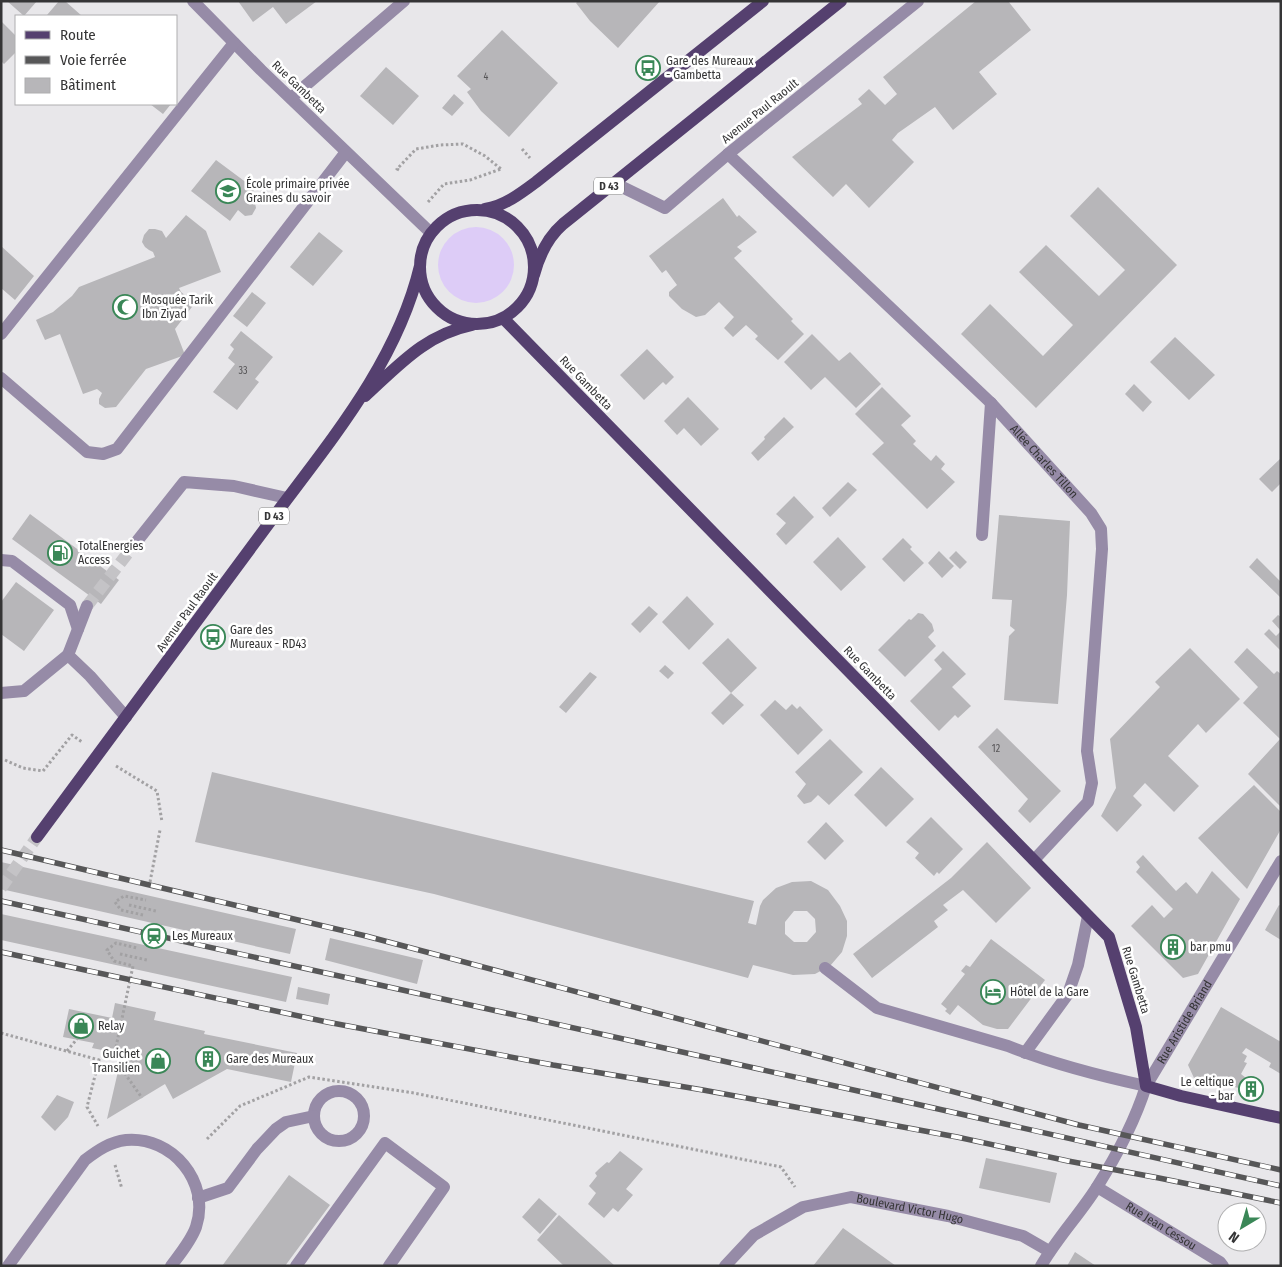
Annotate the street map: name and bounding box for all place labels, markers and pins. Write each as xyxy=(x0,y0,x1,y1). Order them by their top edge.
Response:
place label: Gare des Mureaux - Gambetta xyxy=(666,54,754,82)
bus stop icon: Gare des Mureaux - Gambetta xyxy=(635,55,661,81)
place label: École primaire privée Graines du savoir xyxy=(246,176,350,205)
school or university icon: École primaire privée Graines du savoir xyxy=(215,178,241,204)
place label: Mosquée Tarik Ibn Ziyad xyxy=(142,293,213,321)
mosque icon: Mosquée Tarik Ibn Ziyad xyxy=(112,294,138,320)
place label: TotalEnergies Access xyxy=(78,539,143,567)
fuel station icon: TotalEnergies Access xyxy=(47,540,73,566)
place label: Gare des Mureaux - RD43 xyxy=(230,623,307,651)
bus stop icon: Gare des Mureaux - RD43 xyxy=(200,624,226,650)
station icon: Les Mureaux xyxy=(141,923,167,949)
place label: Les Mureaux xyxy=(172,929,234,943)
building icon: bar pmu xyxy=(1160,934,1186,960)
place label: bar pmu xyxy=(1190,940,1231,954)
hotel icon: Hôtel de la Gare xyxy=(980,979,1006,1005)
place label: Hôtel de la Gare xyxy=(1010,985,1089,999)
shop icon: Relay xyxy=(68,1013,94,1039)
place label: Relay xyxy=(98,1019,125,1033)
building icon: Gare des Mureaux xyxy=(195,1046,221,1072)
place label: Guichet Transilien xyxy=(92,1047,140,1075)
shop icon: Guichet Transilien xyxy=(145,1048,171,1074)
place label: Gare des Mureaux xyxy=(226,1052,314,1066)
place label: Le celtique - bar xyxy=(1181,1075,1235,1103)
building icon: Le celtique - bar xyxy=(1238,1076,1264,1102)

